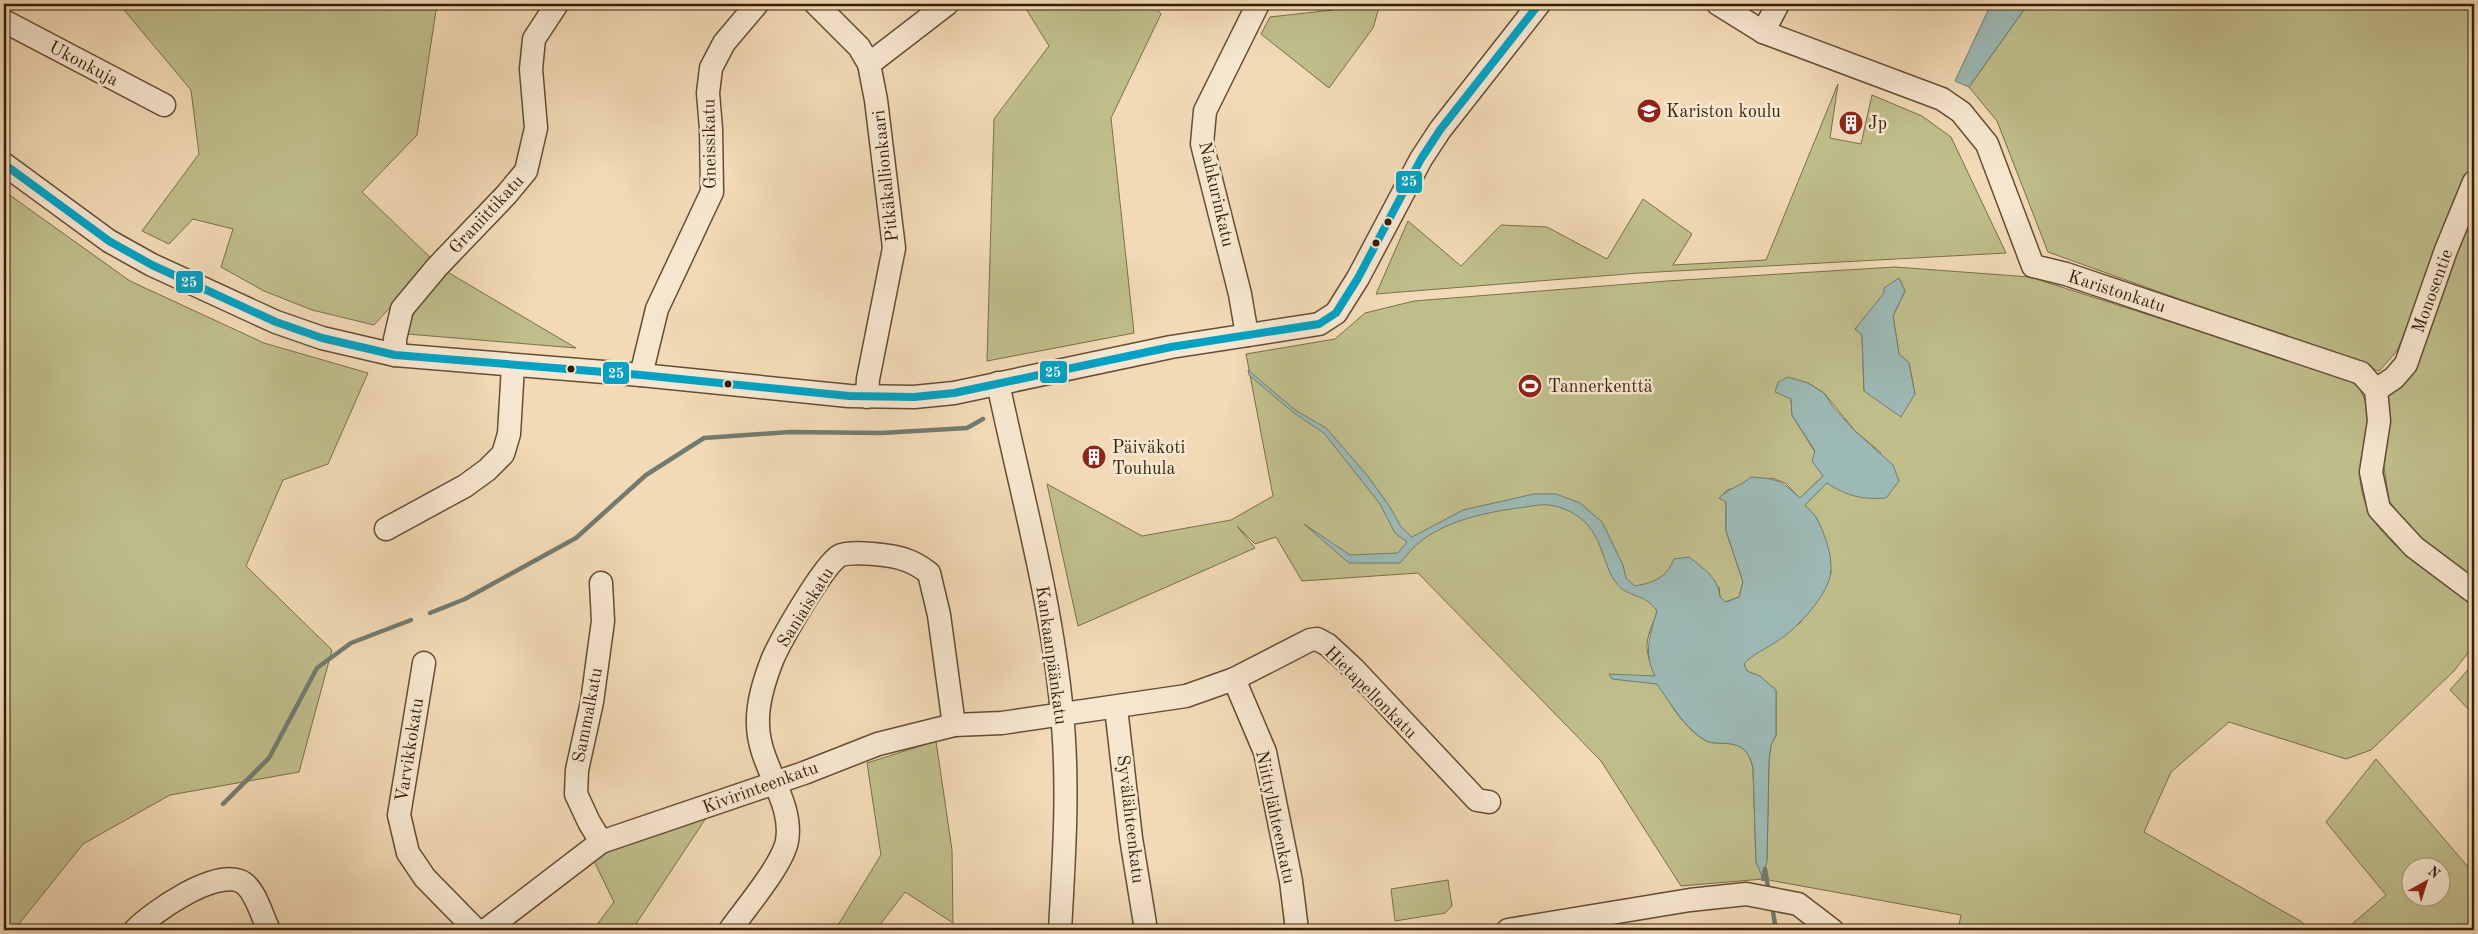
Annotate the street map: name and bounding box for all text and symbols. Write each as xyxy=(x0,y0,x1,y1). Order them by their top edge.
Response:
street label: Ukonkuja xyxy=(46,38,121,90)
street label: Gneissikatu xyxy=(700,98,720,189)
school or university icon: Kariston koulu xyxy=(1636,98,1662,124)
place label: Kariston koulu xyxy=(1666,103,1781,121)
street label: Pitkäkallionkaari xyxy=(870,109,902,243)
building icon: Jp xyxy=(1838,110,1864,136)
place label: Jp xyxy=(1868,115,1887,133)
street label: Nahkurinkatu xyxy=(1195,140,1237,249)
line badge: 25 xyxy=(1395,170,1423,194)
street label: Graniittikatu xyxy=(446,172,528,257)
text: 25 xyxy=(1401,175,1417,189)
unlabelled marker xyxy=(1383,217,1393,227)
unlabelled marker xyxy=(1371,238,1381,248)
street label: Monosentie xyxy=(2409,247,2456,336)
street label: Karistonkatu xyxy=(2066,268,2168,316)
line badge: 25 xyxy=(175,270,204,294)
text: 25 xyxy=(181,276,197,290)
line badge: 25 xyxy=(1039,360,1068,384)
line badge: 25 xyxy=(602,361,630,385)
unlabelled marker xyxy=(566,364,576,374)
text: 25 xyxy=(1045,366,1061,380)
text: 25 xyxy=(608,367,624,381)
sports icon: Tannerkenttä xyxy=(1517,373,1543,399)
place label: Tannerkenttä xyxy=(1548,378,1653,396)
unlabelled marker xyxy=(723,379,733,389)
place label: Päiväkoti Touhula xyxy=(1112,439,1186,478)
building icon: Päiväkoti Touhula xyxy=(1081,444,1107,470)
street label: Saniaiskatu xyxy=(774,564,838,651)
street label: Kankaanpäänkatu xyxy=(1032,585,1070,726)
street label: Hietapellonkatu xyxy=(1321,643,1420,743)
street label: Sammalkatu xyxy=(570,666,606,764)
street label: Varvikkokatu xyxy=(393,697,427,803)
street label: Niittylähteenkatu xyxy=(1252,749,1298,886)
street label: Syvälähteenkatu xyxy=(1113,754,1147,885)
street label: Kivirinteenkatu xyxy=(700,759,821,817)
north arrow xyxy=(2400,856,2450,906)
text: N xyxy=(2425,864,2442,882)

